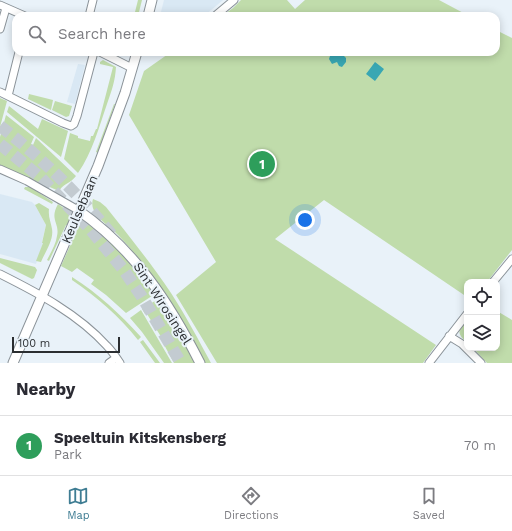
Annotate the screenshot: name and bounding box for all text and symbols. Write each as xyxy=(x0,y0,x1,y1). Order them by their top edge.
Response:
search box xyxy=(12,12,500,56)
icon: search xyxy=(26,23,48,45)
text: Search here xyxy=(58,25,146,43)
pin: 1 xyxy=(249,149,275,179)
street label: Keulsebaan xyxy=(58,173,101,246)
your location xyxy=(295,210,315,230)
street label: Sint Wirosingel xyxy=(130,259,195,347)
map controls xyxy=(464,279,500,351)
button: locate xyxy=(464,279,500,315)
button: layers xyxy=(464,315,500,351)
scale bar xyxy=(12,335,120,354)
text: 100 m xyxy=(18,337,50,350)
text: Nearby xyxy=(16,379,75,399)
text: Speeltuin Kitskensberg xyxy=(54,429,226,447)
text: 1 xyxy=(26,438,32,453)
text: 70 m xyxy=(464,438,496,453)
text: Park xyxy=(54,447,82,462)
tab: Map xyxy=(67,485,90,522)
tab: Directions xyxy=(224,485,278,522)
tab: Saved xyxy=(413,485,445,522)

